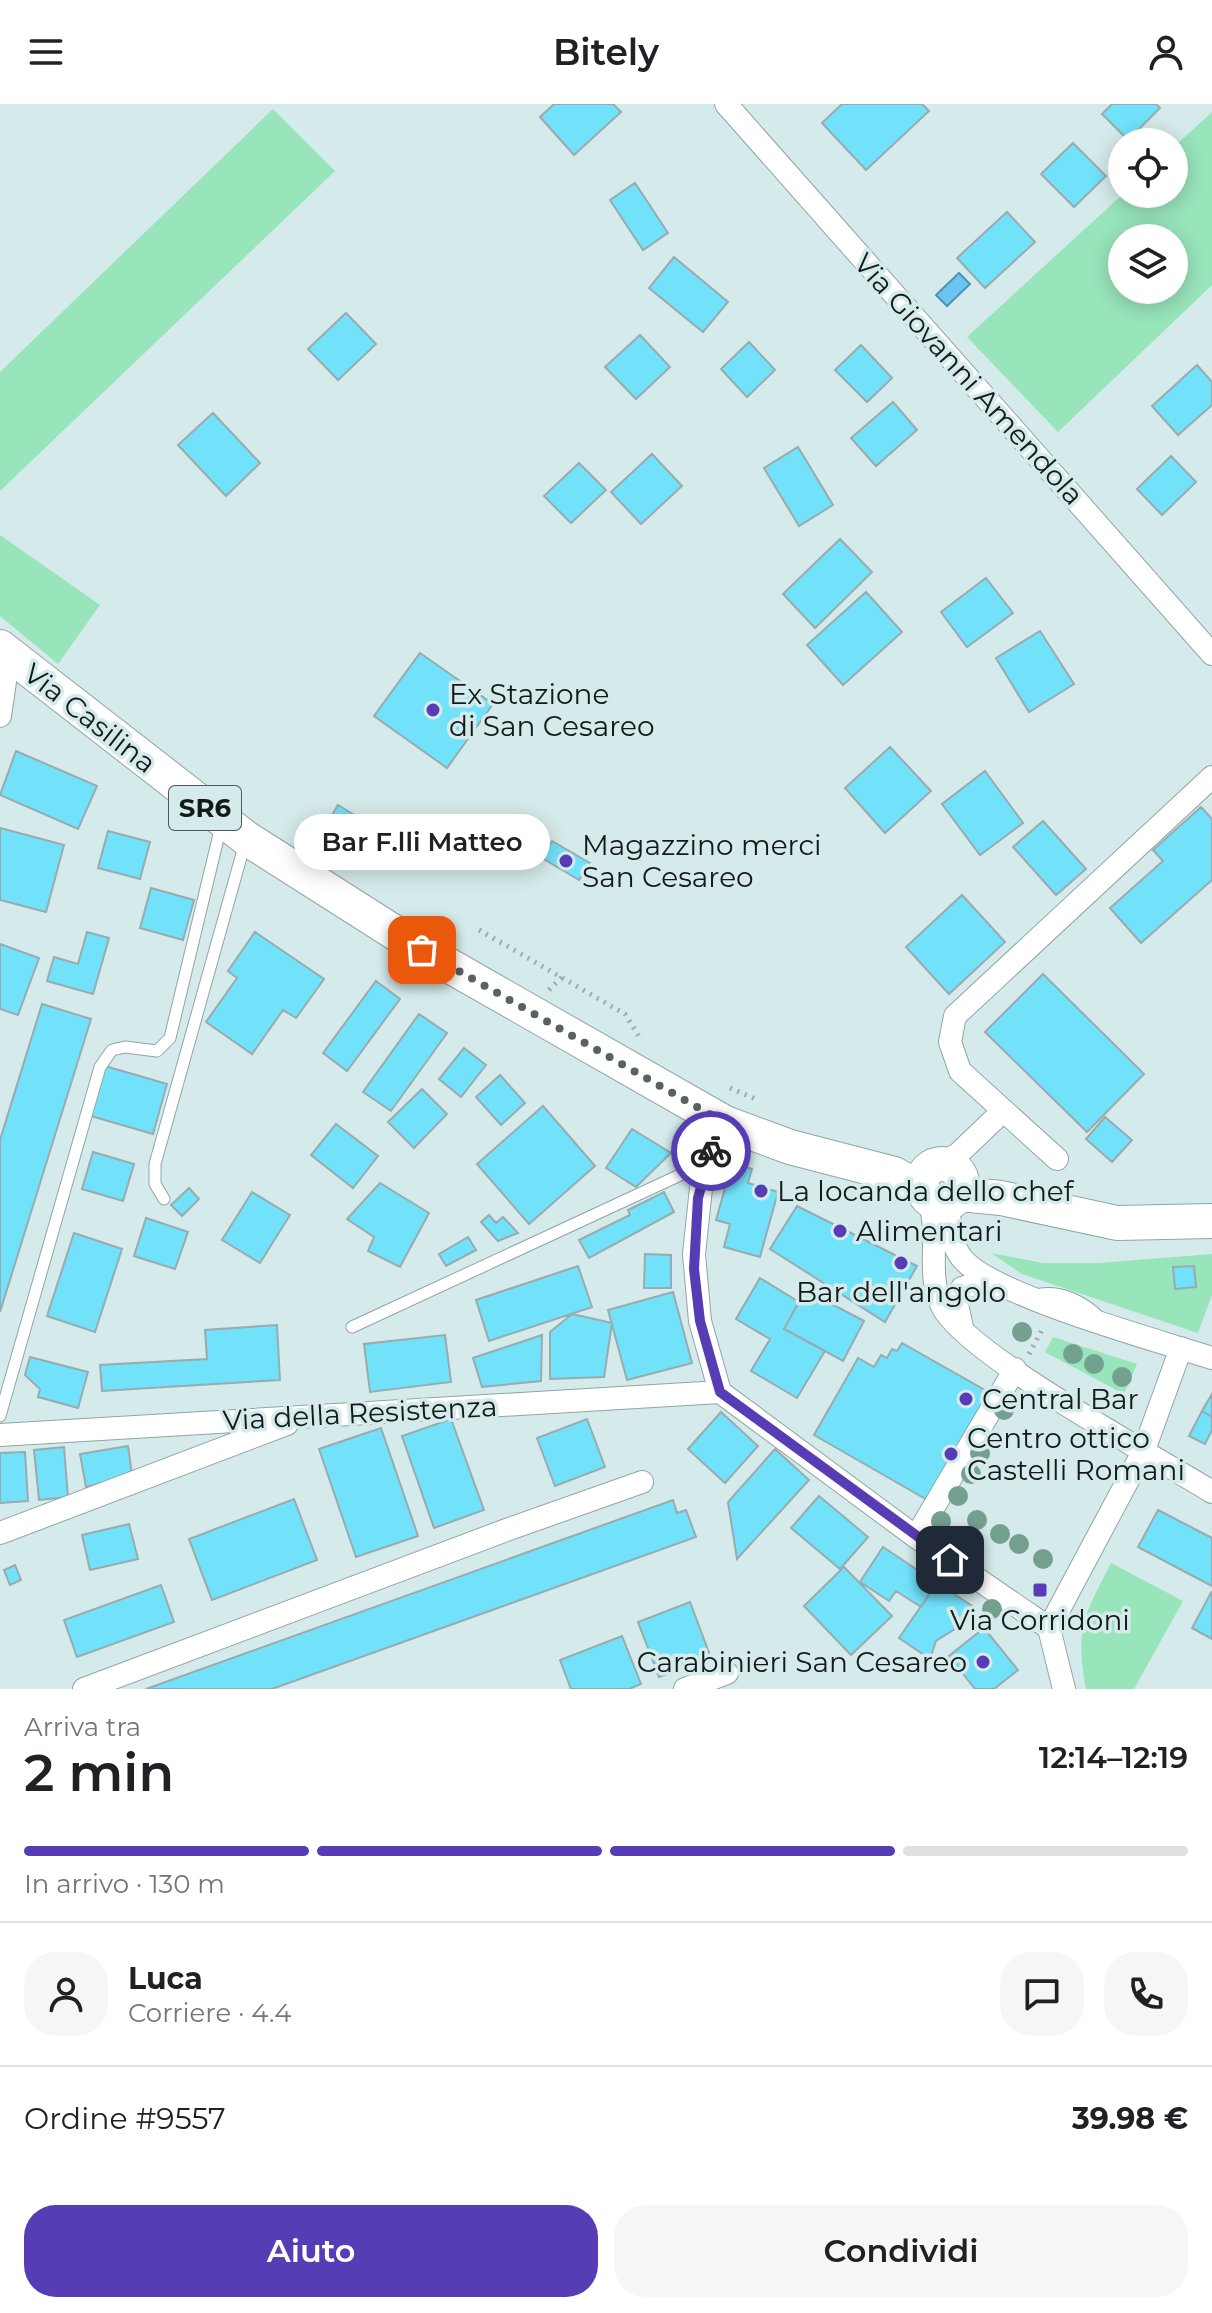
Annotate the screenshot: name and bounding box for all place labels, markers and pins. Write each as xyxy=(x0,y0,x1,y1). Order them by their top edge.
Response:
place label: Ex Stazione di San Cesareo xyxy=(449,677,655,743)
marker: Ex Stazione di San Cesareo xyxy=(424,701,442,719)
callout: Bar F.lli Matteo xyxy=(294,814,550,870)
place label: Magazzino merci San Cesareo xyxy=(582,828,822,894)
marker: Magazzino merci San Cesareo xyxy=(557,852,575,870)
pin xyxy=(388,916,456,984)
place label: La locanda dello chef xyxy=(777,1174,1075,1208)
marker: La locanda dello chef xyxy=(752,1182,770,1200)
place label: Alimentari xyxy=(856,1214,1003,1248)
marker: Alimentari xyxy=(831,1222,849,1240)
marker: Bar dell'angolo xyxy=(892,1254,910,1272)
place label: Bar dell'angolo xyxy=(796,1275,1006,1309)
place label: Central Bar xyxy=(982,1382,1139,1416)
marker: Central Bar xyxy=(957,1390,975,1408)
place label: Centro ottico Castelli Romani xyxy=(967,1421,1185,1487)
marker: Centro ottico Castelli Romani xyxy=(942,1445,960,1463)
pin xyxy=(916,1526,984,1594)
marker: Via Corridoni xyxy=(1031,1581,1049,1599)
place label: Via Corridoni xyxy=(950,1603,1130,1637)
place label: Carabinieri San Cesareo xyxy=(637,1645,967,1679)
marker: Carabinieri San Cesareo xyxy=(974,1653,992,1671)

